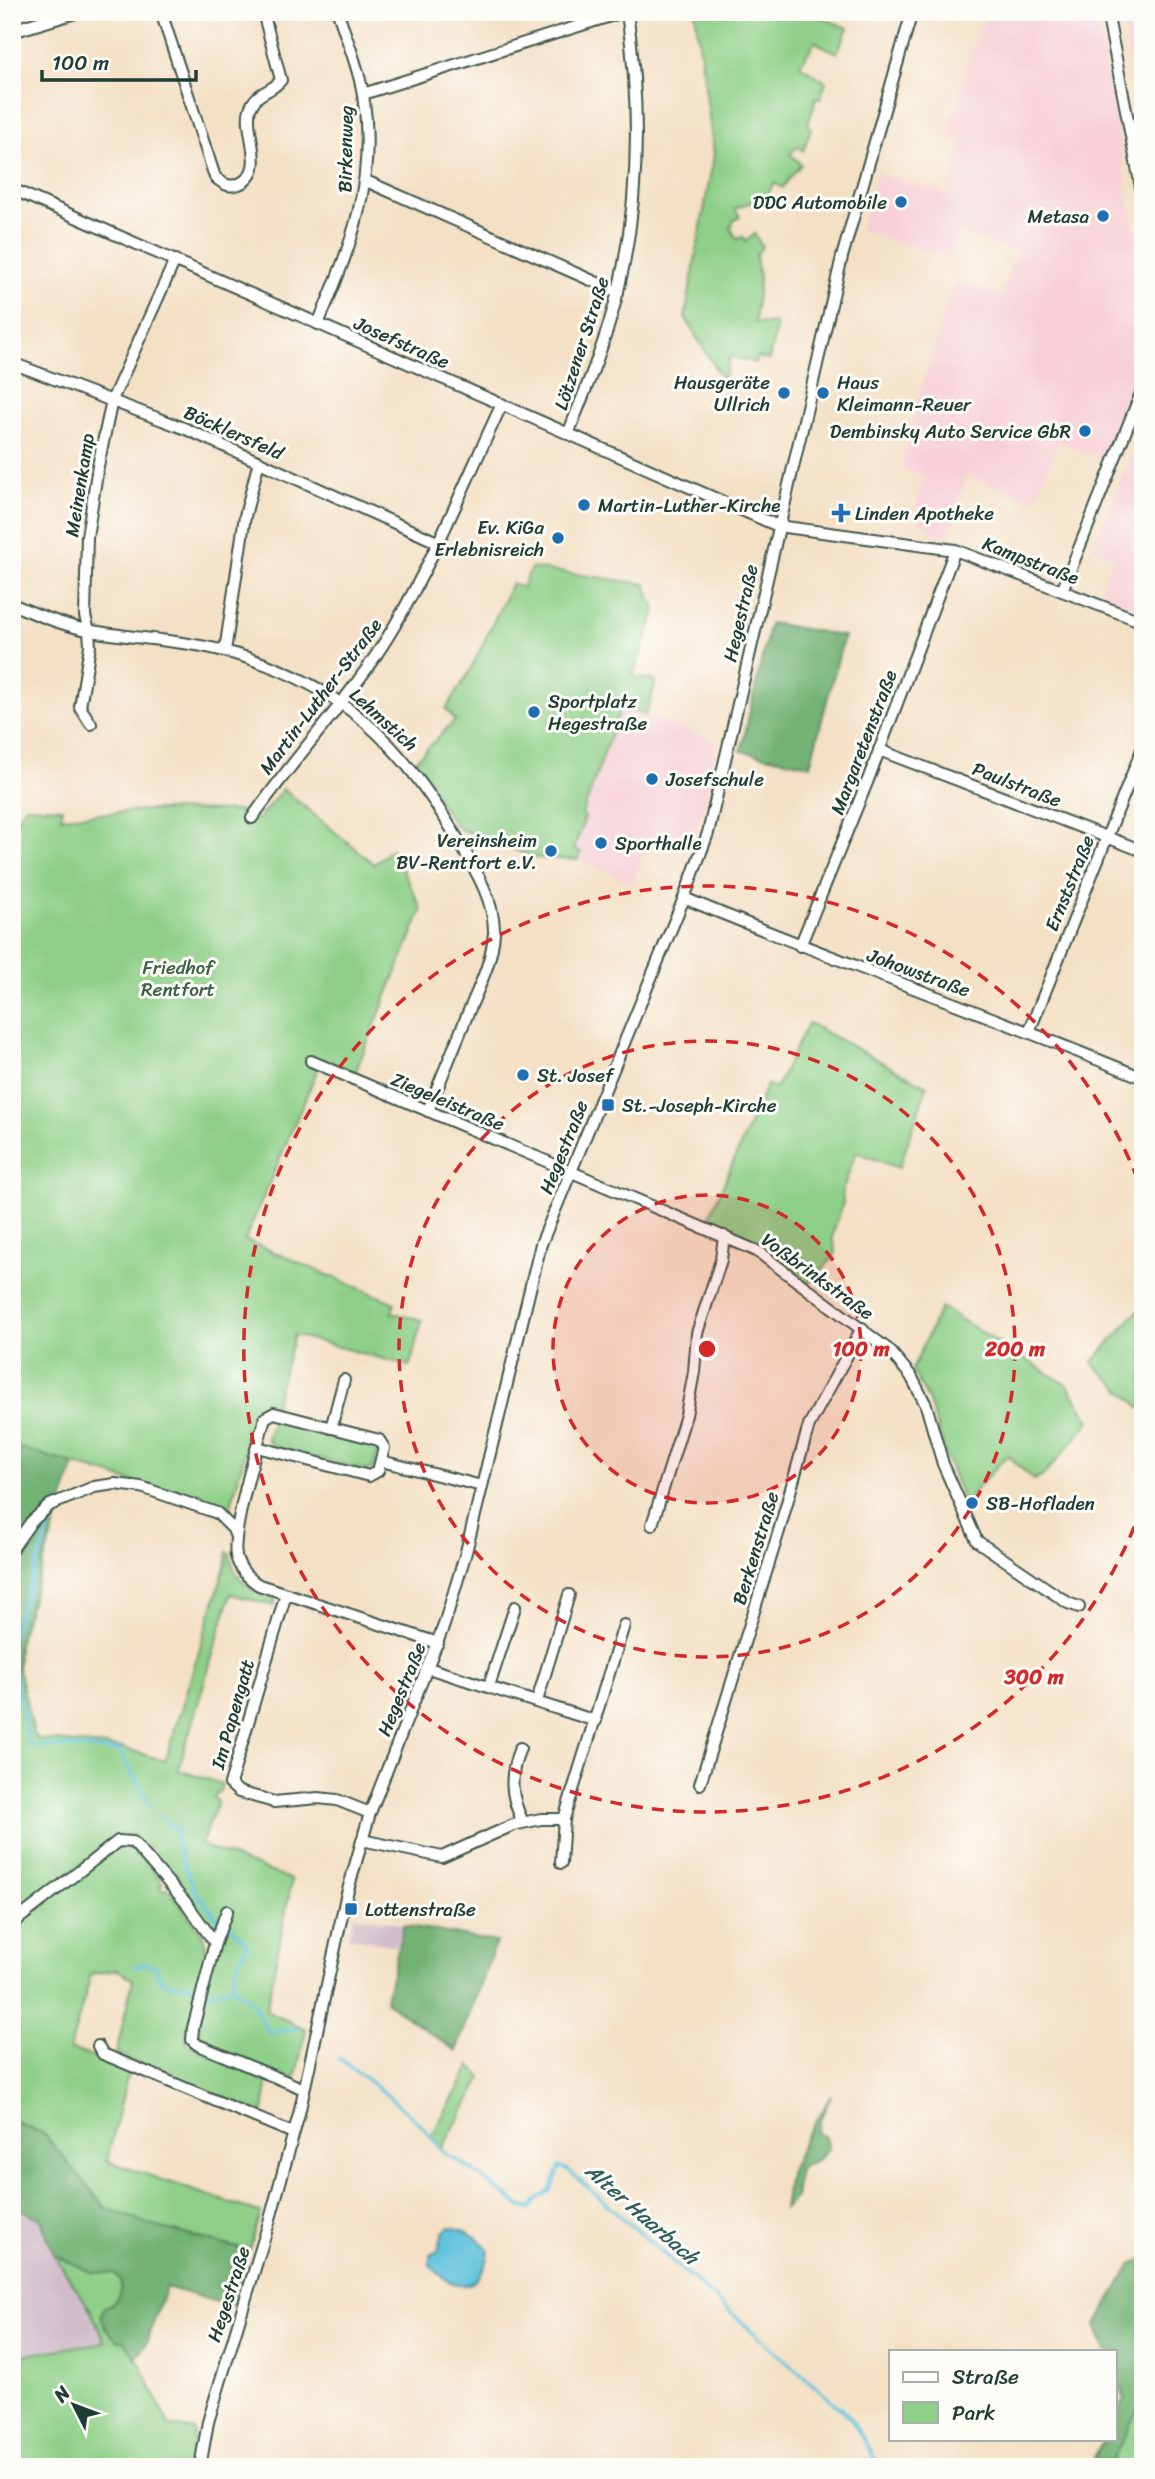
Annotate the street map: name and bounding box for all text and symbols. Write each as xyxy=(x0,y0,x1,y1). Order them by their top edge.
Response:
scale bar xyxy=(42,38,196,82)
text: 100 m xyxy=(52,44,109,82)
street label: Birkenweg xyxy=(328,105,363,193)
place label: DDC Automobile xyxy=(753,186,887,219)
marker: DDC Automobile xyxy=(893,194,909,210)
place label: Metasa xyxy=(1028,200,1089,233)
marker: Metasa xyxy=(1095,208,1111,224)
street label: Lötzener Straße xyxy=(544,272,619,414)
street label: Josefstraße xyxy=(348,306,455,378)
place label: Hausgeräte Ullrich xyxy=(674,366,770,421)
place label: Haus Kleimann-Reuer xyxy=(837,366,972,421)
marker: Hausgeräte Ullrich xyxy=(776,385,792,401)
marker: Haus Kleimann-Reuer xyxy=(815,385,831,401)
street label: Böcklersfeld xyxy=(178,396,290,470)
place label: Dembinsky Auto Service GbR xyxy=(830,415,1071,448)
marker: Dembinsky Auto Service GbR xyxy=(1077,423,1093,439)
street label: Meinenkamp xyxy=(55,431,104,539)
place label: Martin-Luther-Kirche xyxy=(598,489,780,522)
marker: Martin-Luther-Kirche xyxy=(576,497,592,513)
place label: Linden Apotheke xyxy=(855,497,994,530)
marker: Linden Apotheke xyxy=(833,505,849,521)
place label: Ev. KiGa Erlebnisreich xyxy=(434,511,544,566)
street label: Kampstraße xyxy=(978,527,1084,594)
marker: Ev. KiGa Erlebnisreich xyxy=(550,530,566,546)
street label: Hegestraße xyxy=(713,561,768,665)
street label: Martin-Luther-Straße xyxy=(250,611,390,782)
street label: Margaretenstraße xyxy=(821,665,906,819)
street label: Lehmstich xyxy=(341,679,426,760)
place label: Sportplatz Hegestraße xyxy=(548,685,647,740)
marker: Sportplatz Hegestraße xyxy=(526,704,542,720)
street label: Paulstraße xyxy=(967,752,1066,817)
place label: Josefschule xyxy=(665,763,764,796)
marker: Josefschule xyxy=(644,771,660,787)
place label: Vereinsheim BV-Rentfort e.V. xyxy=(396,824,537,879)
place label: Sporthalle xyxy=(615,827,702,860)
street label: Ernststraße xyxy=(1035,830,1104,936)
marker: Sporthalle xyxy=(593,835,609,851)
marker: Vereinsheim BV-Rentfort e.V. xyxy=(543,843,559,859)
street label: Johowstraße xyxy=(862,938,975,1006)
park label: Friedhof Rentfort xyxy=(141,951,216,1006)
place label: St. Josef xyxy=(537,1059,615,1092)
street label: Ziegeleistraße xyxy=(386,1063,510,1140)
marker: St. Josef xyxy=(515,1067,531,1083)
place label: St.-Joseph-Kirche xyxy=(622,1089,777,1122)
street label: Hegestraße xyxy=(530,1095,597,1199)
marker: St.-Joseph-Kirche xyxy=(600,1097,616,1113)
street label: Voßbrinkstraße xyxy=(754,1224,881,1329)
text: 100 m xyxy=(832,1330,890,1368)
text: 200 m xyxy=(984,1330,1046,1368)
centre of rings xyxy=(695,1337,719,1361)
street label: Berkenstraße xyxy=(723,1487,788,1609)
place label: SB-Hofladen xyxy=(986,1487,1095,1520)
marker: SB-Hofladen xyxy=(964,1495,980,1511)
street label: Hegestraße xyxy=(368,1637,435,1741)
street label: Im Papengatt xyxy=(201,1655,264,1774)
text: 300 m xyxy=(1003,1658,1065,1696)
place label: Lottenstraße xyxy=(365,1893,476,1926)
marker: Lottenstraße xyxy=(343,1901,359,1917)
water label: Alter Haarbach xyxy=(575,2153,709,2276)
street label: Hegestraße xyxy=(197,2242,260,2346)
legend xyxy=(889,2350,1116,2440)
text: Straße xyxy=(952,2358,1019,2396)
north arrow xyxy=(38,2370,108,2440)
text: N xyxy=(44,2377,79,2411)
text: Park xyxy=(952,2394,995,2432)

